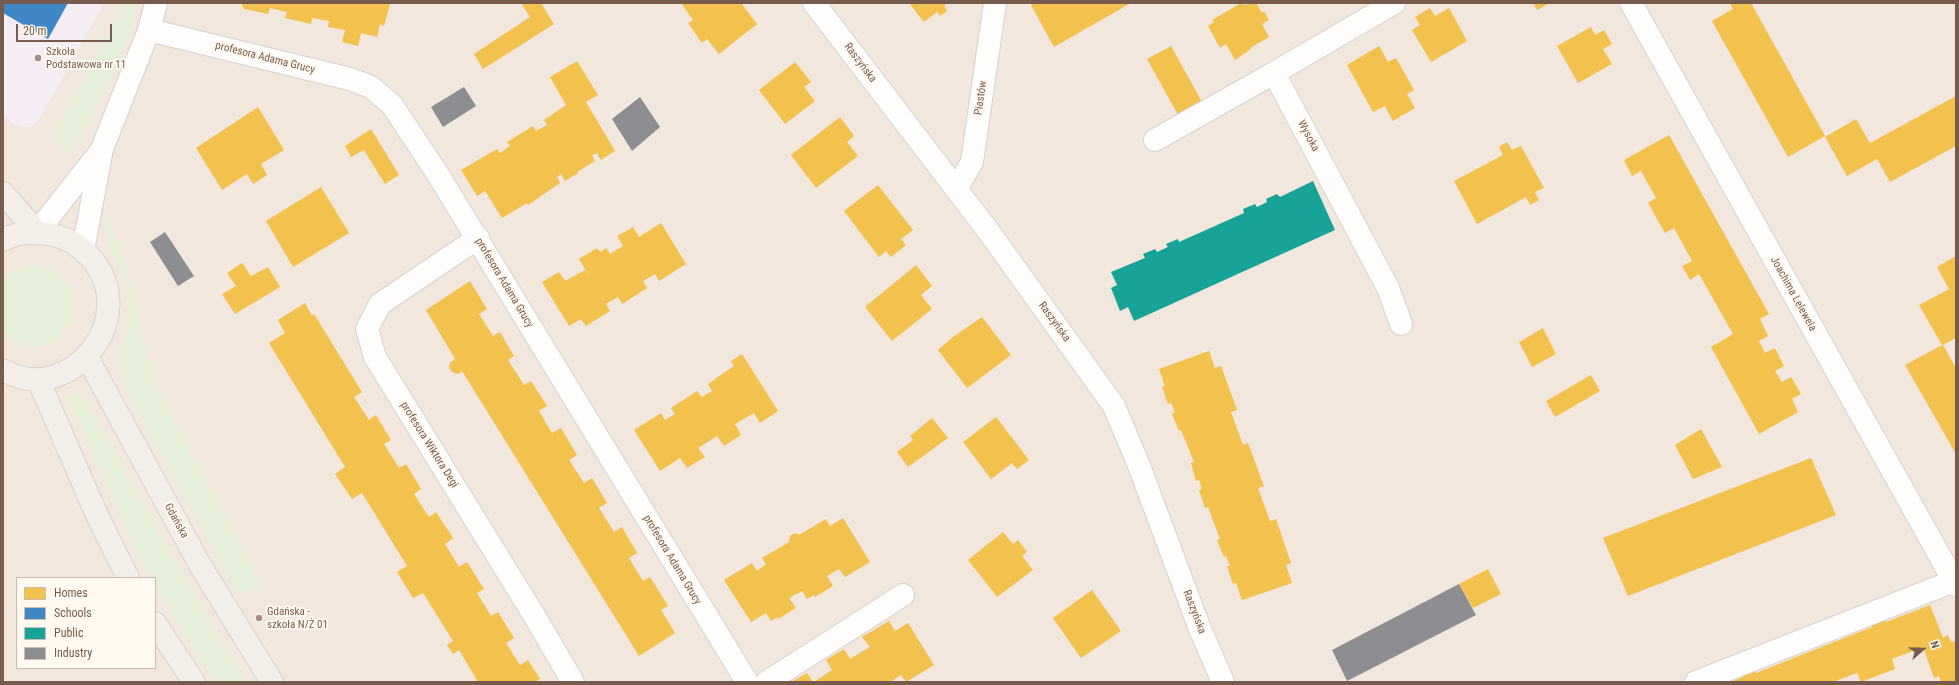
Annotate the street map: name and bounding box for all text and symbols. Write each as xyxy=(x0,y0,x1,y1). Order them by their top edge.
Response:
scale bar xyxy=(18,16,114,42)
text: 20 m xyxy=(23,24,47,38)
street label: profesora Adama Grucy xyxy=(214,39,316,77)
street label: Raszyńska xyxy=(841,41,879,85)
place label: Szkoła Podstawowa nr 11 xyxy=(46,45,126,71)
marker: Szkoła Podstawowa nr 11 xyxy=(33,53,43,63)
street label: Piastów xyxy=(972,80,990,116)
street label: Wysoka xyxy=(1294,118,1322,154)
street label: profesora Adama Grucy xyxy=(472,236,536,330)
street label: Joachima Lelewela xyxy=(1767,254,1819,334)
street label: Raszyńska xyxy=(1035,299,1073,345)
street label: profesora Wiktora Degi xyxy=(397,400,461,490)
street label: Gdańska xyxy=(161,501,191,541)
street label: profesora Adama Grucy xyxy=(640,513,704,607)
legend xyxy=(16,577,156,669)
text: Homes xyxy=(54,586,88,600)
street label: Raszyńska xyxy=(1180,588,1208,636)
place label: Gdańska - szkoła N/Ż 01 xyxy=(267,605,328,631)
text: Schools xyxy=(54,606,92,620)
marker: Gdańska - szkoła N/Ż 01 xyxy=(254,613,264,623)
text: Public xyxy=(54,626,83,640)
north arrow xyxy=(1903,629,1943,669)
text: N xyxy=(1927,639,1942,650)
text: Industry xyxy=(54,646,92,660)

